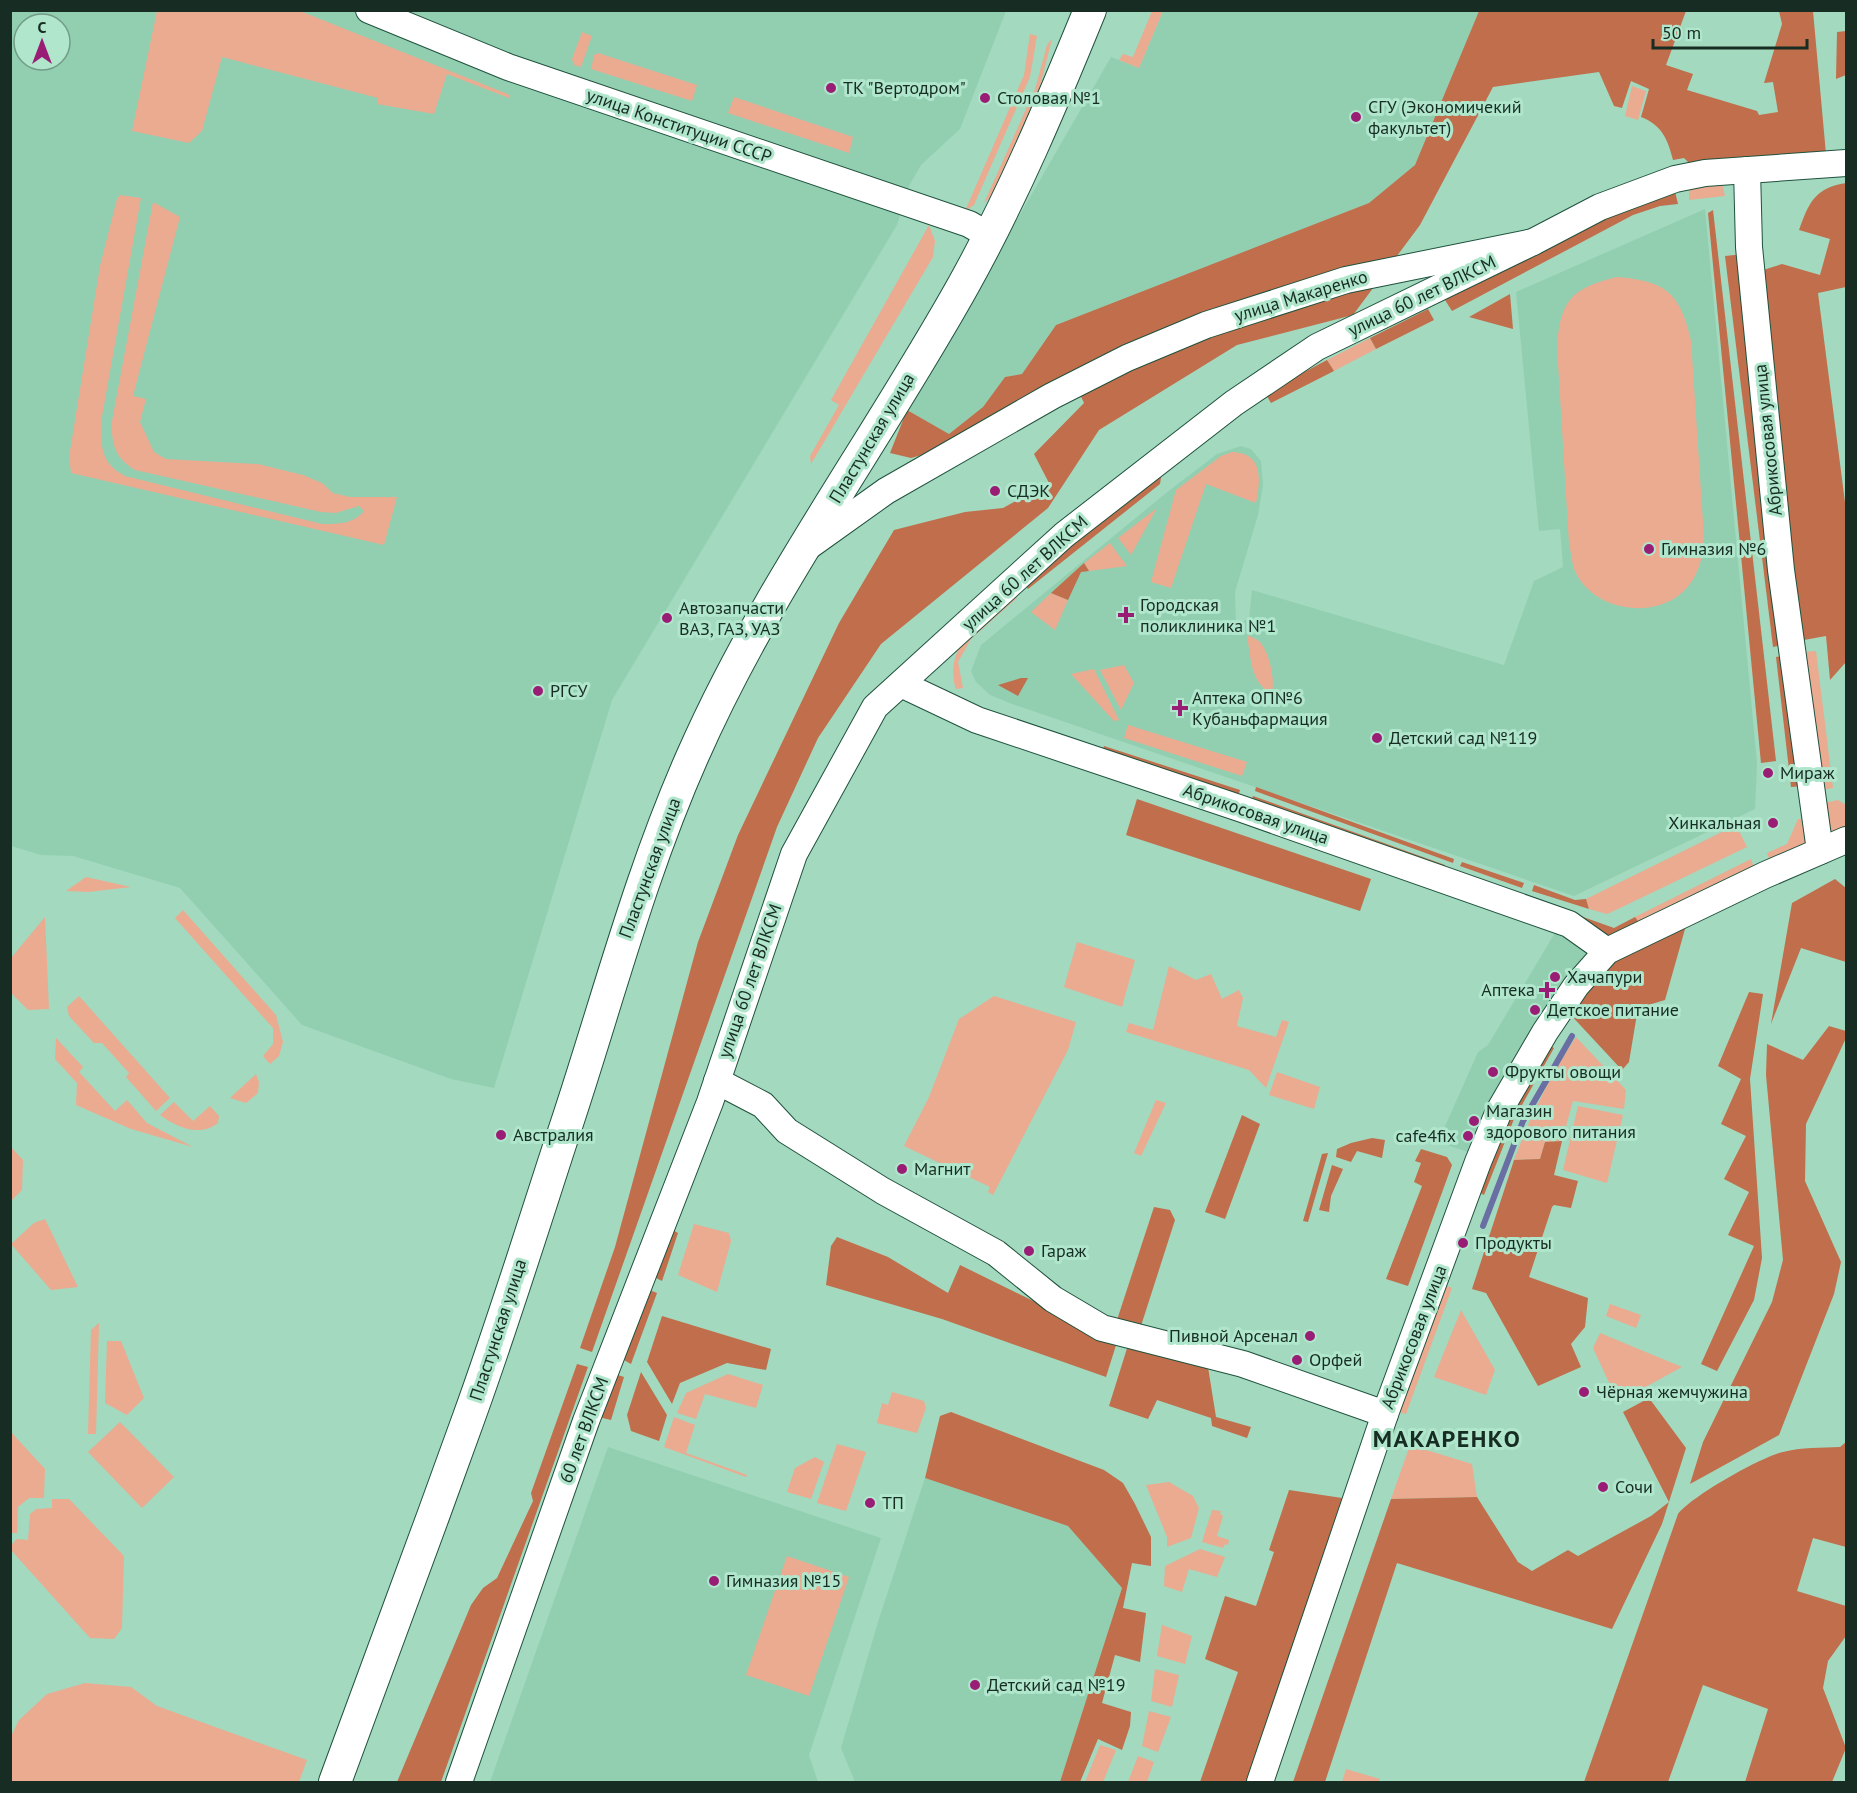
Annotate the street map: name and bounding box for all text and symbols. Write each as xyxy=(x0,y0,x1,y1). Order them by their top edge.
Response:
north arrow xyxy=(12,12,72,72)
scale bar xyxy=(1653,12,1808,50)
text: С xyxy=(38,17,47,37)
text: 50 m xyxy=(1662,21,1701,44)
place label: ТК "Вертодром" xyxy=(843,76,966,99)
marker: ТК "Вертодром" xyxy=(824,81,838,95)
street label: улица Конституции СССР xyxy=(583,83,775,168)
place label: Столовая №1 xyxy=(997,86,1101,109)
marker: Столовая №1 xyxy=(978,91,992,105)
place label: СГУ (Экономичекий факультет) xyxy=(1368,95,1522,139)
marker: СГУ (Экономичекий факультет) xyxy=(1349,110,1363,124)
street label: улица 60 лет ВЛКСМ xyxy=(1344,250,1499,341)
street label: улица Макаренко xyxy=(1232,264,1370,327)
street label: Абрикосовая улица xyxy=(1748,363,1787,517)
street label: Пластунская улица xyxy=(824,368,919,507)
place label: СДЭК xyxy=(1007,479,1050,502)
marker: СДЭК xyxy=(988,484,1002,498)
street label: улица 60 лет ВЛКСМ xyxy=(957,510,1092,635)
place label: Гимназия №6 xyxy=(1661,537,1766,560)
marker: Гимназия №6 xyxy=(1642,542,1656,556)
place label: Городская поликлиника №1 xyxy=(1140,593,1276,637)
place label: Автозапчасти ВАЗ, ГАЗ, УАЗ xyxy=(679,596,784,640)
marker: Городская поликлиника №1 xyxy=(1117,606,1135,624)
marker: Автозапчасти ВАЗ, ГАЗ, УАЗ xyxy=(660,611,674,625)
place label: РГСУ xyxy=(550,679,587,702)
marker: РГСУ xyxy=(531,684,545,698)
place label: Аптека ОП№6 Кубаньфармация xyxy=(1192,686,1328,730)
marker: Аптека ОП№6 Кубаньфармация xyxy=(1173,701,1187,715)
place label: Детский сад №119 xyxy=(1389,726,1537,749)
marker: Детский сад №119 xyxy=(1370,731,1384,745)
place label: Мираж xyxy=(1780,761,1835,784)
marker: Мираж xyxy=(1761,766,1775,780)
street label: Абрикосовая улица xyxy=(1180,778,1332,849)
street label: Пластунская улица xyxy=(613,794,686,941)
place label: Хинкальная xyxy=(1668,811,1761,834)
marker: Хинкальная xyxy=(1766,816,1780,830)
street label: улица 60 лет ВЛКСМ xyxy=(712,901,787,1061)
place label: Хачапури xyxy=(1567,965,1642,988)
marker: Хачапури xyxy=(1548,970,1562,984)
place label: Аптека xyxy=(1481,978,1535,1001)
marker: Аптека xyxy=(1540,983,1554,997)
place label: Детское питание xyxy=(1547,998,1679,1021)
marker: Детское питание xyxy=(1528,1003,1542,1017)
place label: Фрукты овощи xyxy=(1505,1060,1621,1083)
marker: Фрукты овощи xyxy=(1486,1065,1500,1079)
place label: Магазин здорового питания xyxy=(1486,1099,1636,1143)
marker: Магазин здорового питания xyxy=(1467,1114,1481,1128)
place label: Австралия xyxy=(513,1123,594,1146)
place label: cafe4fix xyxy=(1395,1124,1456,1147)
marker: Австралия xyxy=(494,1128,508,1142)
marker: cafe4fix xyxy=(1461,1129,1475,1143)
place label: Магнит xyxy=(914,1157,971,1180)
marker: Магнит xyxy=(895,1162,909,1176)
place label: Продукты xyxy=(1475,1231,1552,1254)
marker: Продукты xyxy=(1456,1236,1470,1250)
place label: Гараж xyxy=(1041,1239,1087,1262)
marker: Гараж xyxy=(1022,1244,1036,1258)
street label: Пластунская улица xyxy=(464,1256,531,1404)
street label: Абрикосовая улица xyxy=(1376,1262,1452,1412)
place label: Пивной Арсенал xyxy=(1169,1324,1298,1347)
marker: Пивной Арсенал xyxy=(1303,1329,1317,1343)
place label: Орфей xyxy=(1309,1348,1362,1371)
marker: Орфей xyxy=(1290,1353,1304,1367)
street label: 60 лет ВЛКСМ xyxy=(554,1374,613,1486)
place label: Чёрная жемчужина xyxy=(1596,1380,1748,1403)
marker: Чёрная жемчужина xyxy=(1577,1385,1591,1399)
district label: МАКАРЕНКО xyxy=(1373,1423,1521,1454)
place label: Сочи xyxy=(1615,1475,1653,1498)
marker: Сочи xyxy=(1596,1480,1610,1494)
place label: ТП xyxy=(882,1491,904,1514)
marker: ТП xyxy=(863,1496,877,1510)
place label: Гимназия №15 xyxy=(726,1569,841,1592)
marker: Гимназия №15 xyxy=(707,1574,721,1588)
place label: Детский сад №19 xyxy=(987,1673,1125,1696)
marker: Детский сад №19 xyxy=(968,1678,982,1692)

